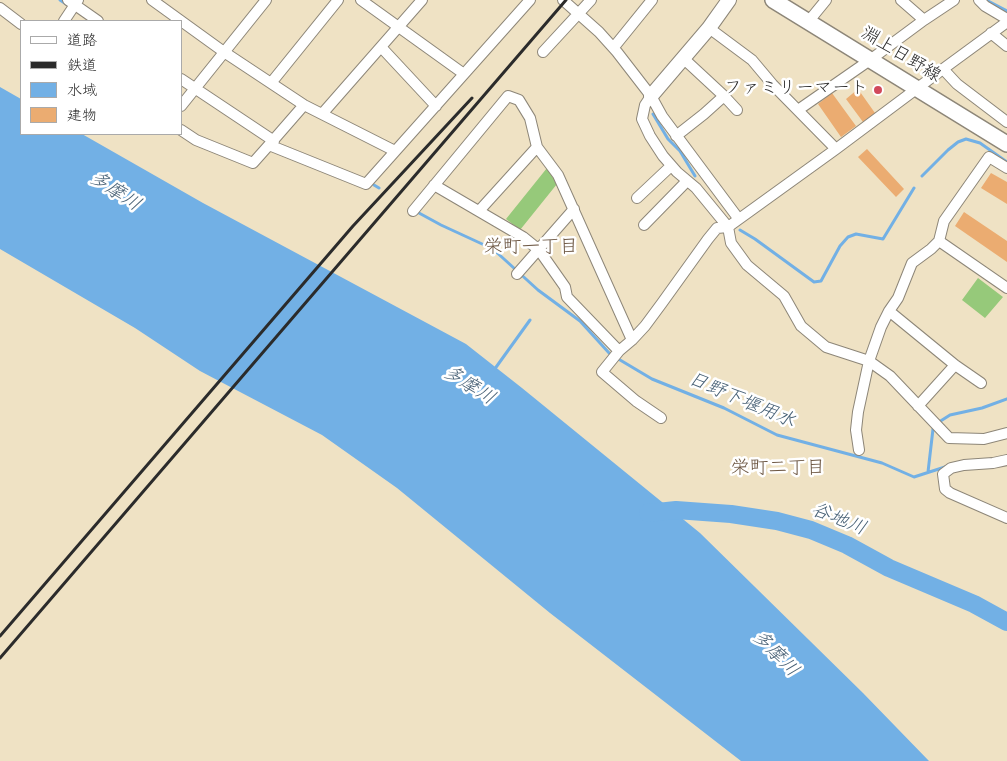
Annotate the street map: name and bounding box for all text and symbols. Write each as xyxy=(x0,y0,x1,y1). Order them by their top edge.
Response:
legend xyxy=(20,20,182,135)
street label: 淵上日野線 xyxy=(856,24,944,88)
text: 道路 xyxy=(67,30,97,52)
text: 鉄道 xyxy=(67,55,97,77)
place label: ファミリーマート xyxy=(724,79,868,101)
text: 水域 xyxy=(67,80,97,102)
marker: ファミリーマート xyxy=(872,84,884,96)
text: 建物 xyxy=(67,105,97,127)
water label: 多摩川 xyxy=(84,168,144,218)
district label: 栄町一丁目 xyxy=(484,238,578,260)
water label: 多摩川 xyxy=(438,362,498,412)
water label: 日野下堰用水 xyxy=(684,369,798,435)
district label: 栄町二丁目 xyxy=(731,459,825,481)
water label: 谷地川 xyxy=(807,500,869,542)
water label: 多摩川 xyxy=(746,627,802,683)

